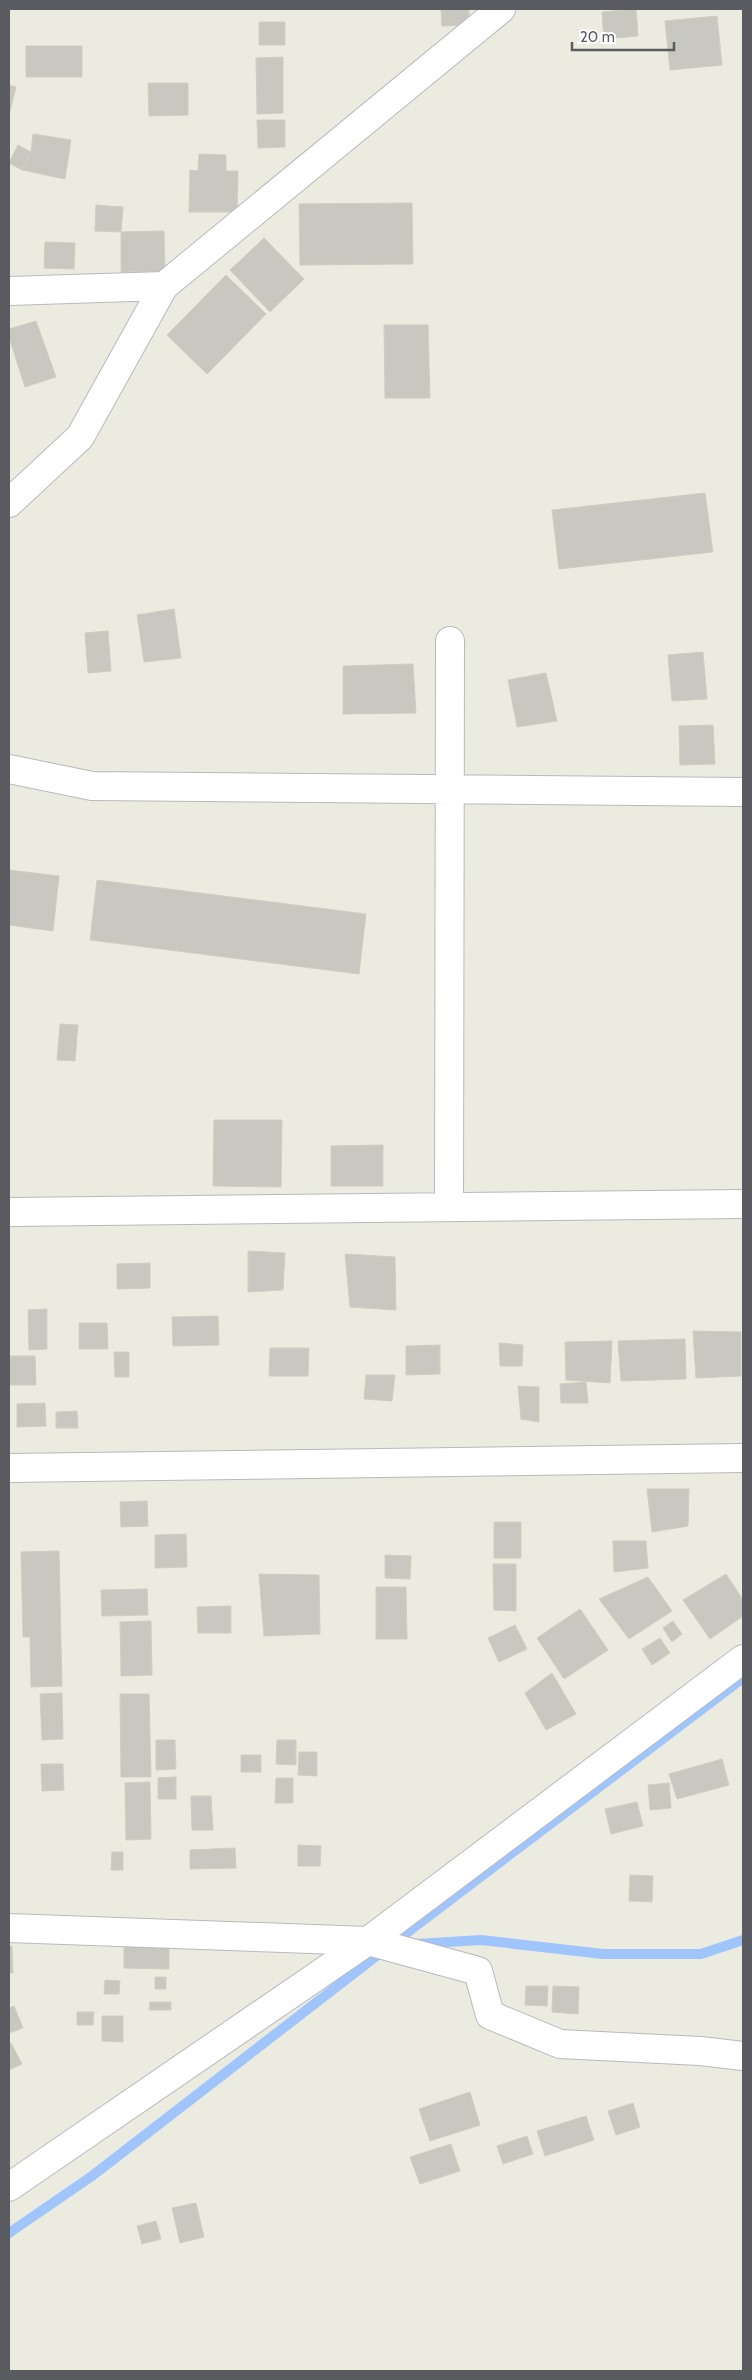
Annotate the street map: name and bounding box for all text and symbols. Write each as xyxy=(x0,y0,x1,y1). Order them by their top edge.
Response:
scale bar xyxy=(572,20,674,52)
text: 20 m xyxy=(580,28,615,46)

